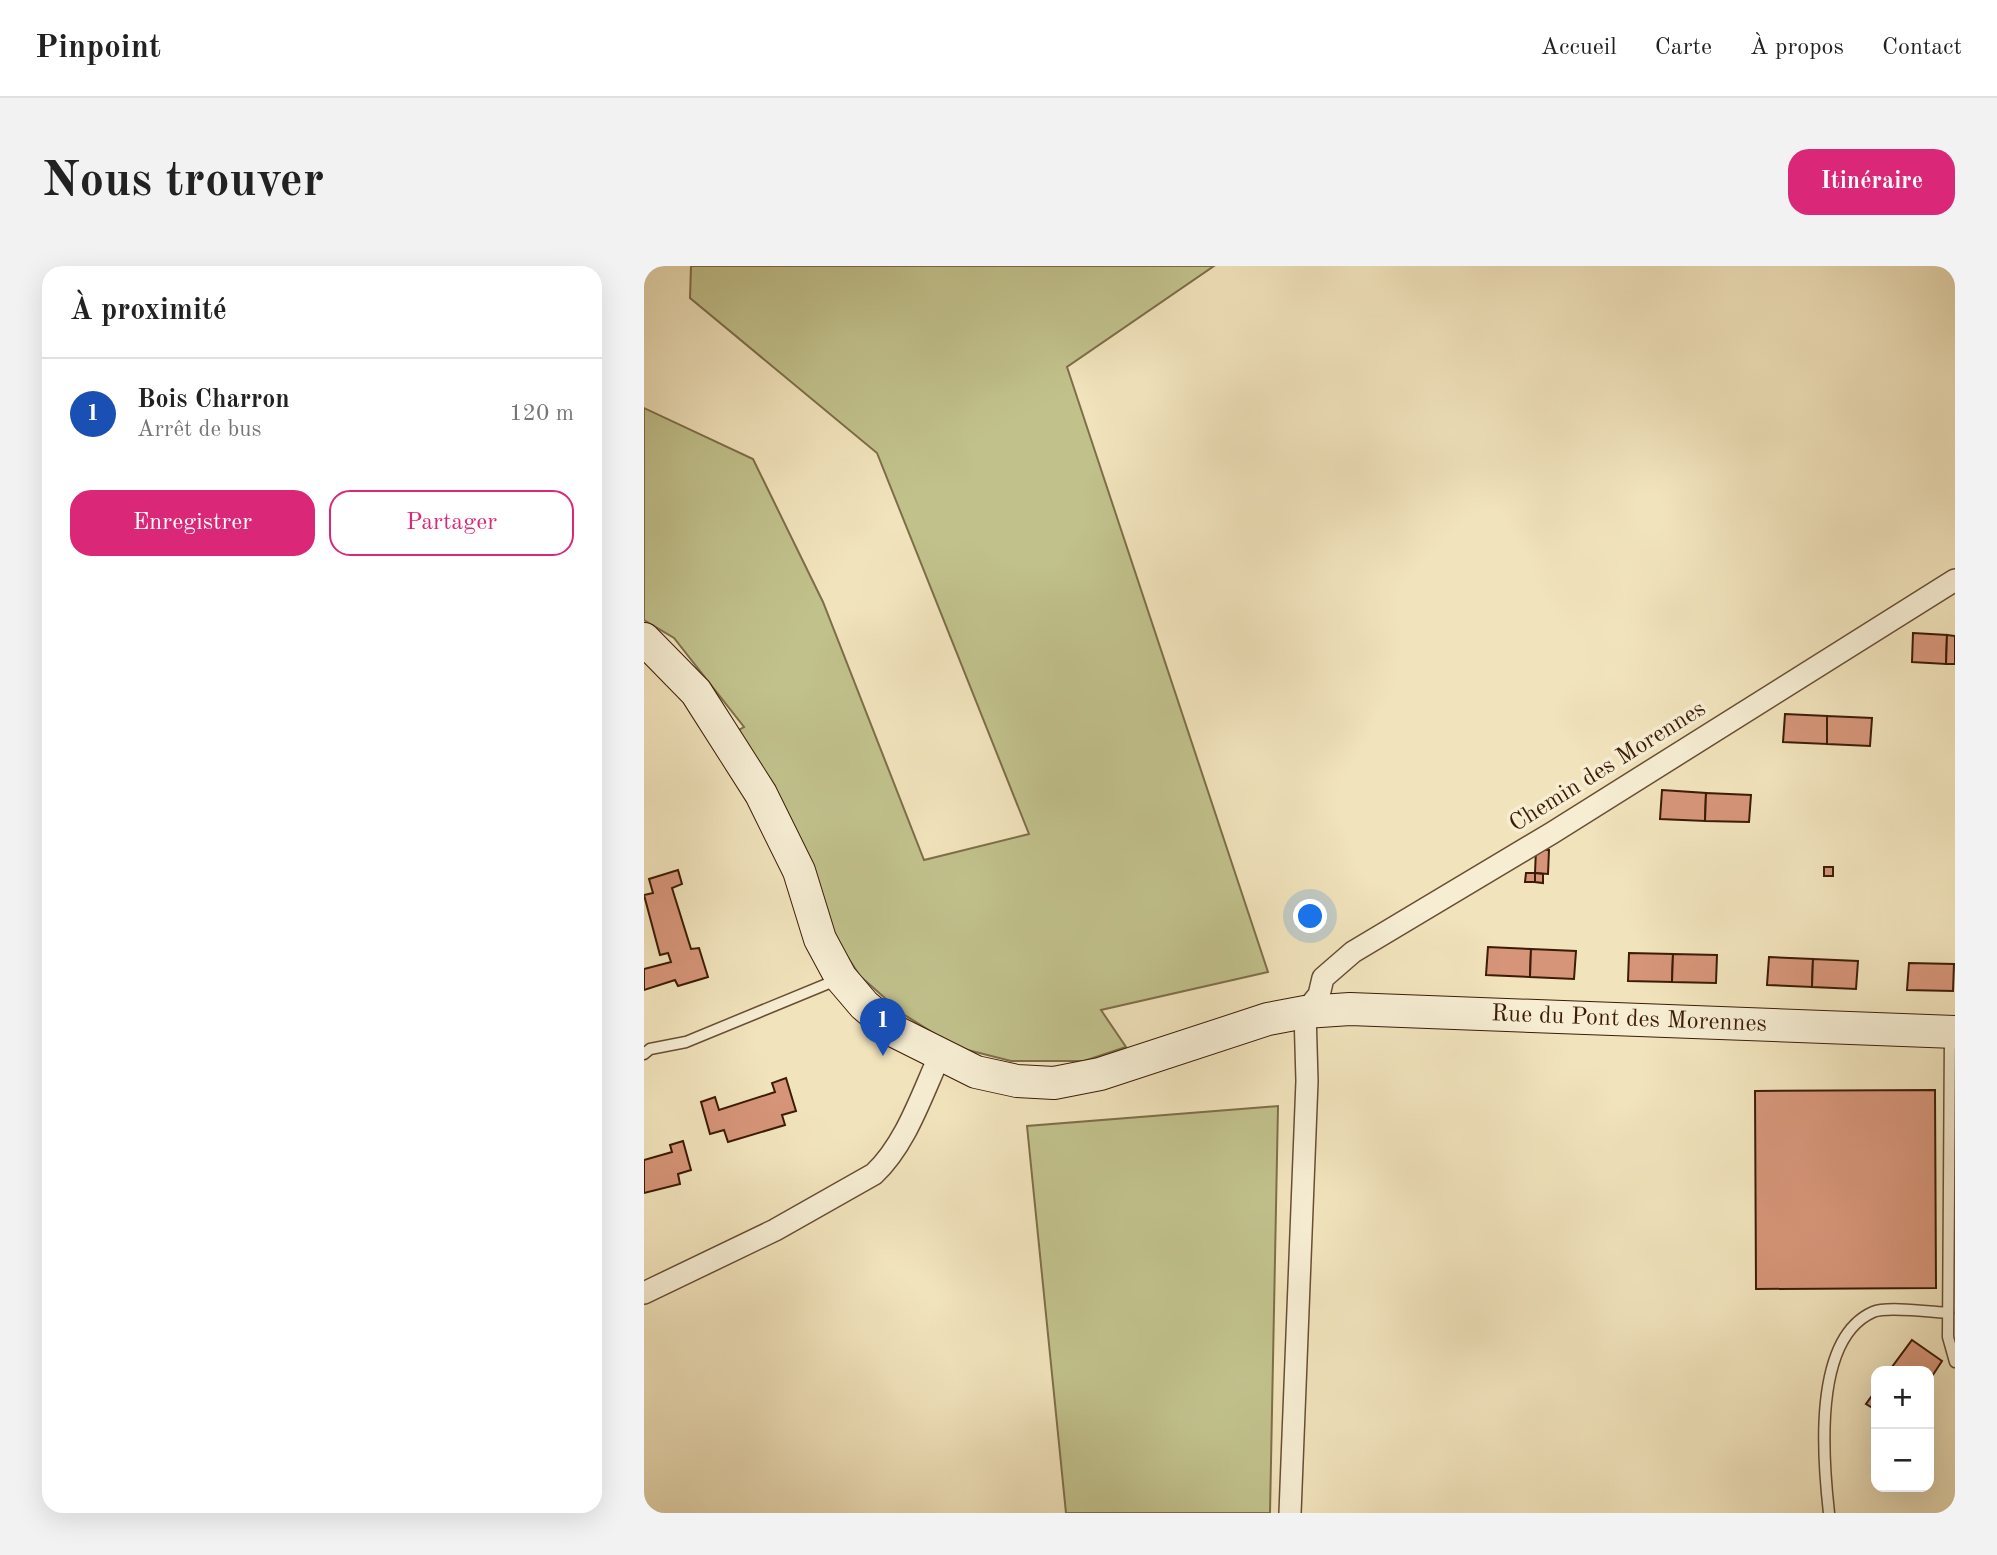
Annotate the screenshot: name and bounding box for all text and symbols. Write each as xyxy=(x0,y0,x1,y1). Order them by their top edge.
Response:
text: Pinpoint xyxy=(35,32,161,65)
text: Accueil xyxy=(1541,36,1617,60)
text: Carte xyxy=(1655,36,1712,60)
text: À propos xyxy=(1750,36,1844,60)
text: Contact xyxy=(1882,36,1962,60)
button: Itinéraire xyxy=(1788,149,1955,215)
text: Nous trouver xyxy=(42,158,324,207)
text: À proximité xyxy=(70,296,227,326)
text: Bois Charron xyxy=(137,387,290,413)
text: 1 xyxy=(86,402,100,425)
text: 120 m xyxy=(509,402,574,425)
text: Arrêt de bus xyxy=(137,418,262,441)
button: Enregistrer xyxy=(70,490,315,556)
button: Partager xyxy=(329,490,574,556)
street label: Chemin des Morennes xyxy=(1506,697,1710,837)
your location xyxy=(1293,899,1327,933)
pin: 1 xyxy=(860,998,906,1056)
street label: Rue du Pont des Morennes xyxy=(1491,1002,1767,1037)
map controls xyxy=(1871,1366,1934,1492)
button: + xyxy=(1871,1366,1934,1429)
button: − xyxy=(1871,1429,1934,1492)

